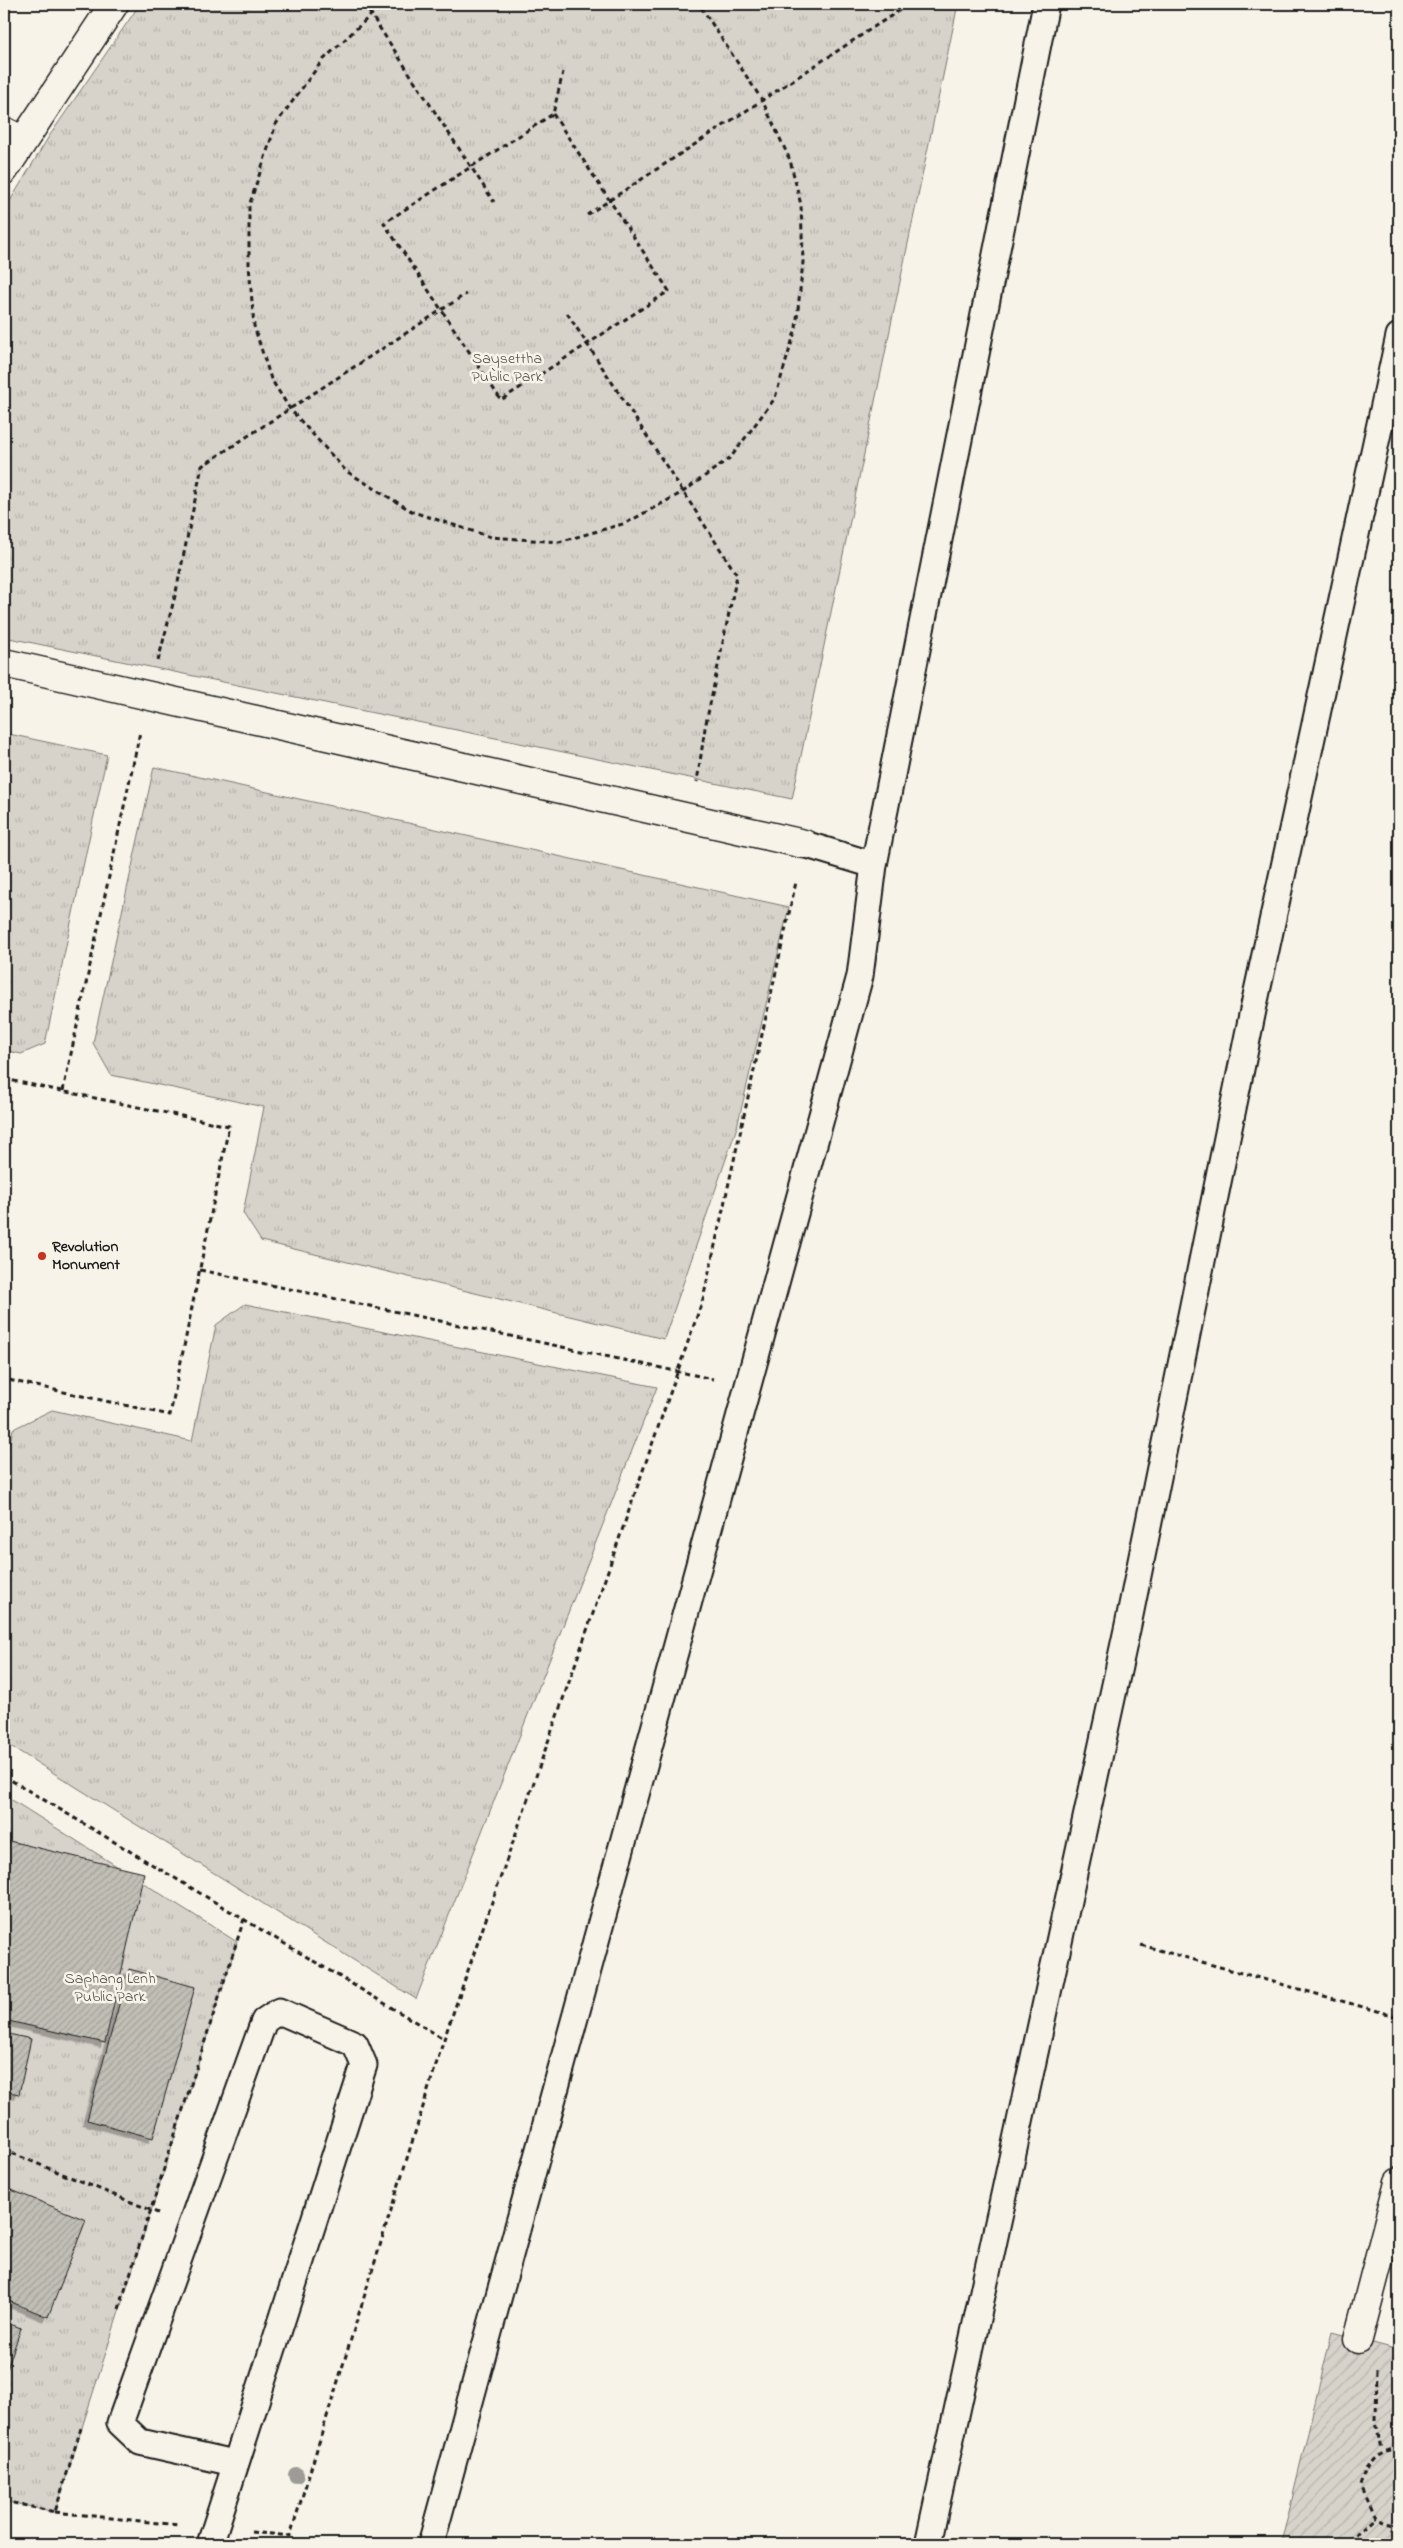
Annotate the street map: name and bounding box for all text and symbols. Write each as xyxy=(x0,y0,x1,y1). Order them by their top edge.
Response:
park label: Saysettha Public Park xyxy=(472,347,543,389)
place label: Revolution Monument xyxy=(51,1235,120,1277)
marker: Revolution Monument xyxy=(36,1250,48,1262)
park label: Saphang Lenh Public Park xyxy=(64,1967,156,2009)

